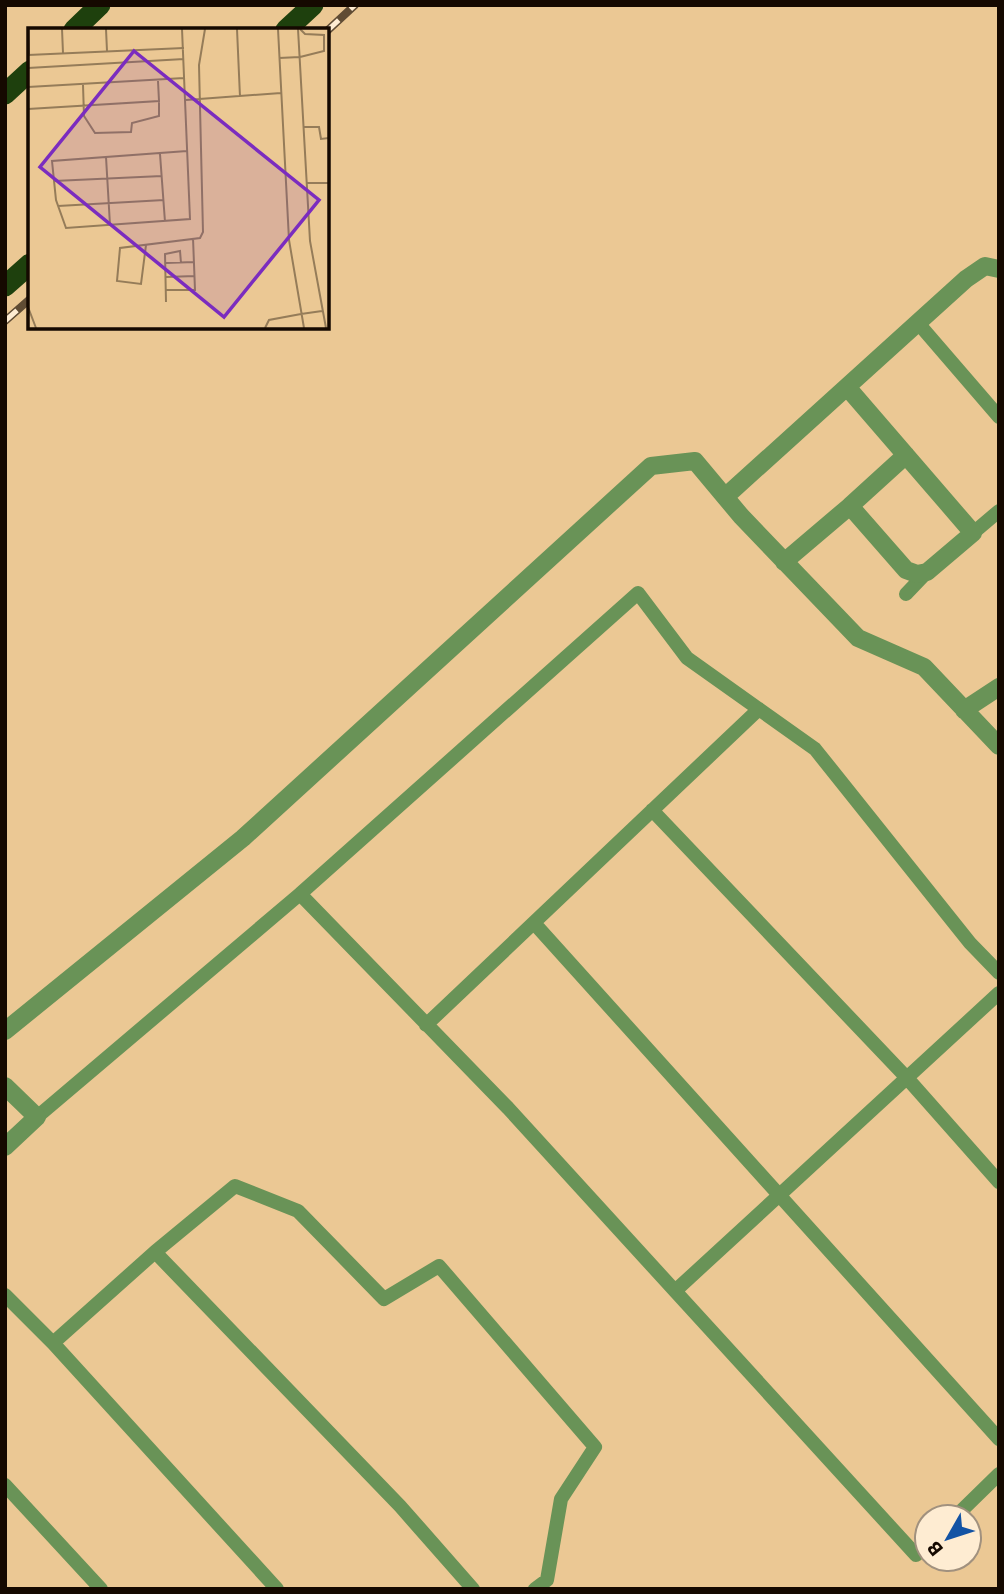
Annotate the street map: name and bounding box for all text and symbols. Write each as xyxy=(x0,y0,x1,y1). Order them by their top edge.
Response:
inset map xyxy=(28,28,329,329)
north arrow xyxy=(913,1503,983,1573)
text: B xyxy=(921,1536,949,1562)

